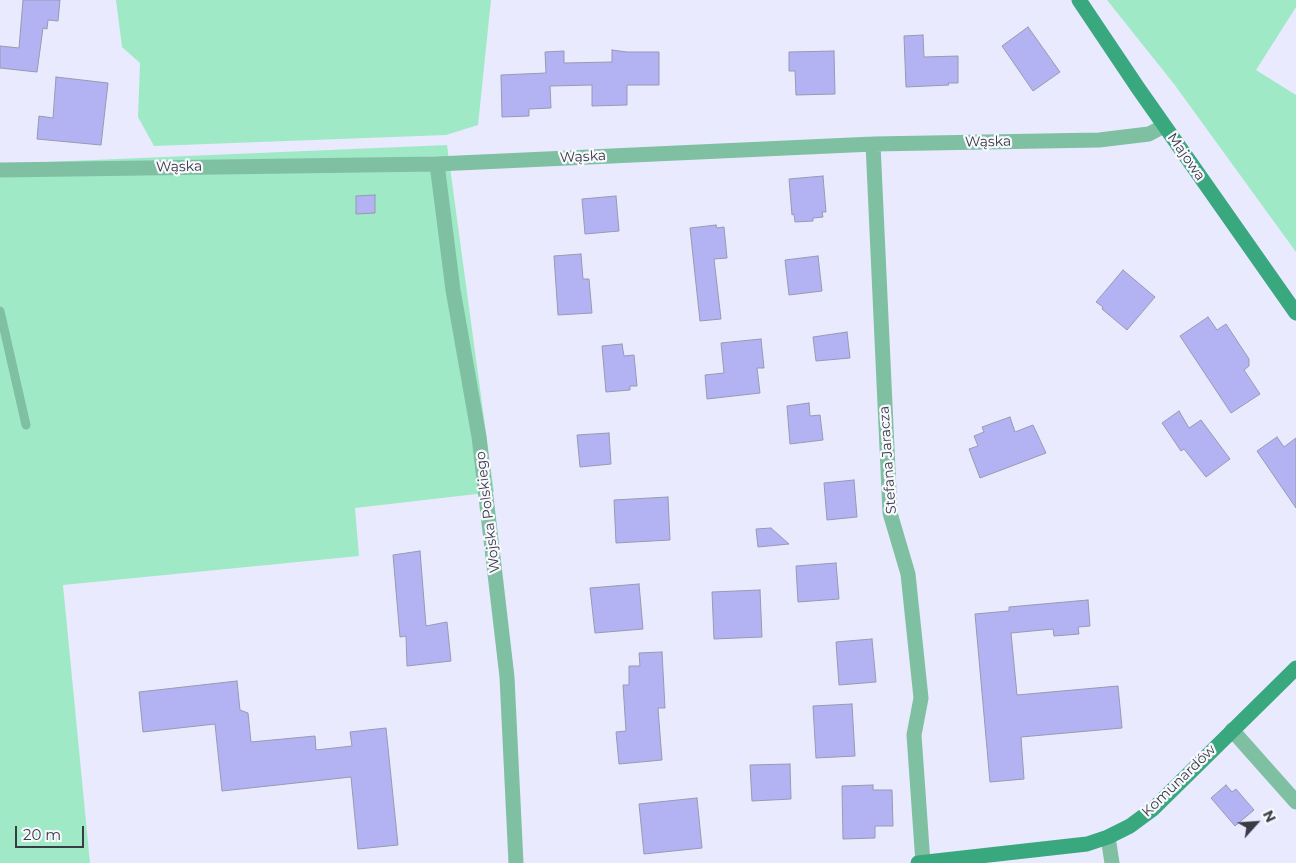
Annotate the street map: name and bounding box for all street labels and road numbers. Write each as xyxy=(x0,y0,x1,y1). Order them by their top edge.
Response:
street label: Majowa xyxy=(1164,130,1208,184)
street label: Wąska xyxy=(965,133,1011,151)
street label: Wąska xyxy=(559,147,607,167)
street label: Wąska xyxy=(156,158,202,176)
street label: Stefana Jaracza xyxy=(876,405,900,515)
street label: Wojska Polskiego xyxy=(472,450,504,574)
street label: Komunardów xyxy=(1139,742,1219,820)

